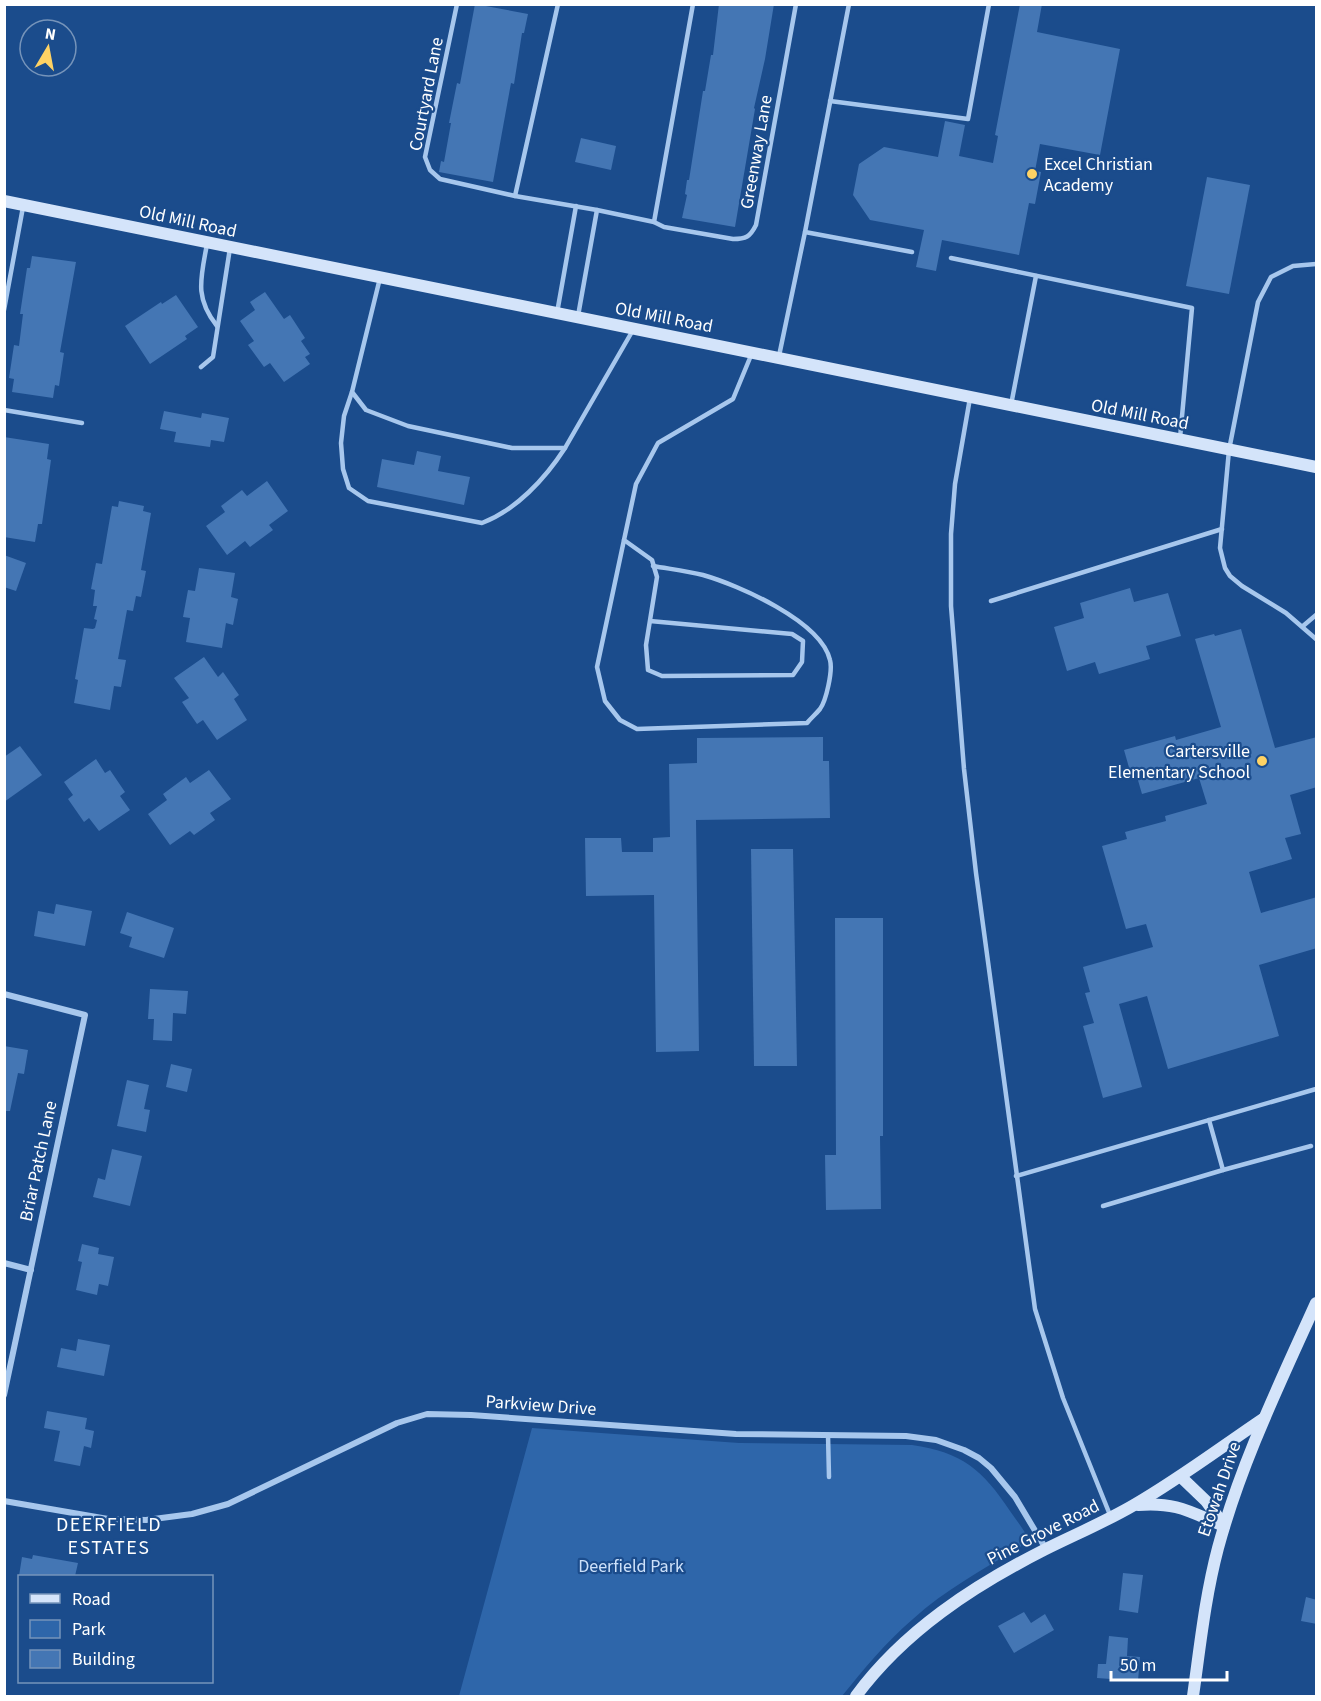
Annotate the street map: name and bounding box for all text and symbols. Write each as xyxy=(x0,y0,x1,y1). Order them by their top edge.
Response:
north arrow xyxy=(18,18,78,78)
text: N xyxy=(43,22,58,46)
street label: Courtyard Lane xyxy=(403,35,450,153)
street label: Greenway Lane xyxy=(734,93,779,211)
place label: Excel Christian Academy xyxy=(1044,152,1153,198)
marker: Excel Christian Academy xyxy=(1025,167,1039,181)
street label: Old Mill Road xyxy=(137,199,239,244)
street label: Old Mill Road xyxy=(613,296,715,339)
street label: Old Mill Road xyxy=(1089,393,1191,436)
place label: Cartersville Elementary School xyxy=(1108,739,1250,785)
marker: Cartersville Elementary School xyxy=(1255,754,1269,768)
street label: Briar Patch Lane xyxy=(14,1099,63,1224)
street label: Parkview Drive xyxy=(485,1389,597,1422)
street label: Etowah Drive xyxy=(1192,1438,1247,1540)
street label: Pine Grove Road xyxy=(983,1493,1104,1572)
district label: DEERFIELD ESTATES xyxy=(56,1511,162,1562)
park label: Deerfield Park xyxy=(578,1554,684,1579)
legend xyxy=(18,1575,213,1683)
text: Road xyxy=(72,1587,111,1612)
text: Park xyxy=(72,1617,106,1642)
scale bar xyxy=(1111,1644,1226,1682)
text: Building xyxy=(72,1647,135,1672)
text: 50 m xyxy=(1120,1653,1156,1678)

